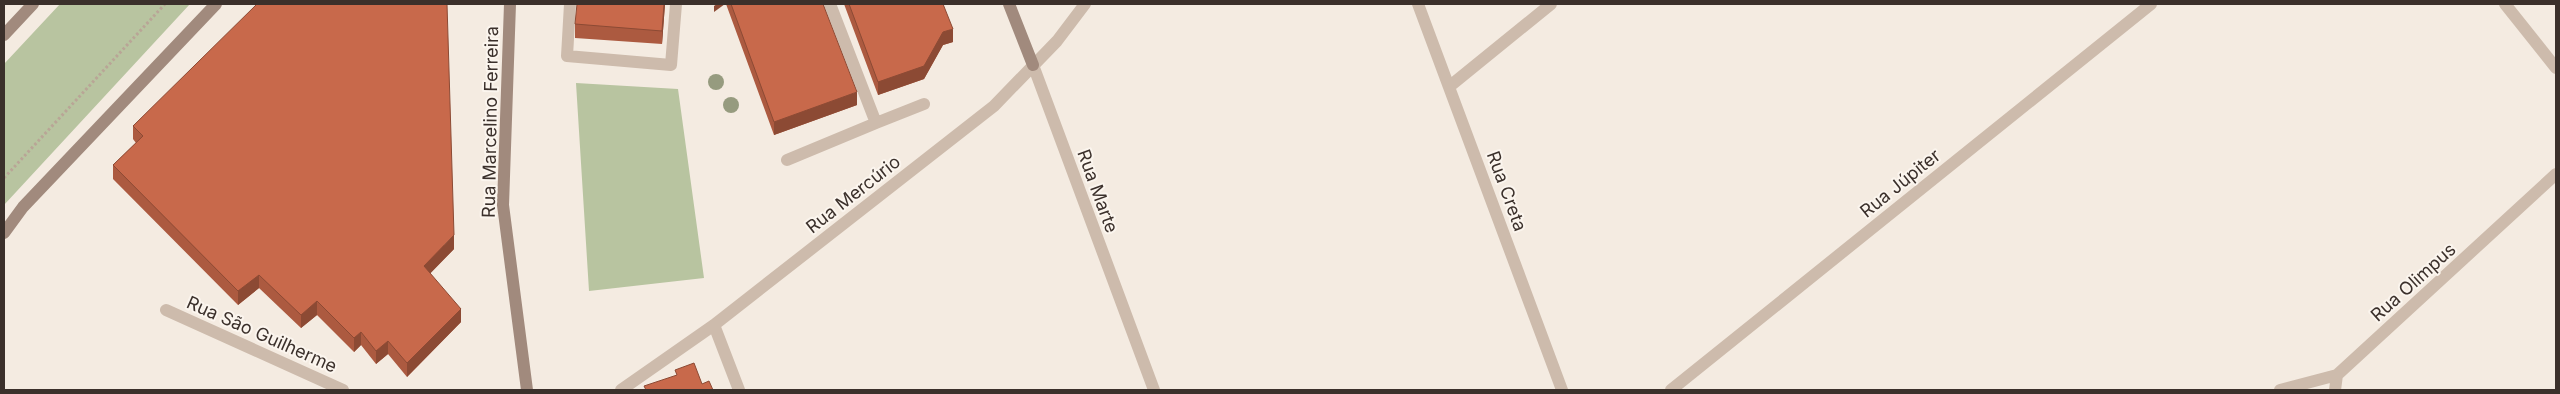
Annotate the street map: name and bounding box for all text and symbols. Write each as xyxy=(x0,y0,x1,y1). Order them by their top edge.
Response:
street label: Rua Marcelino Ferreira xyxy=(478,26,502,218)
street label: Rua Júpiter xyxy=(1856,144,1944,222)
street label: Rua Marte xyxy=(1073,147,1123,235)
street label: Rua Creta xyxy=(1483,148,1531,234)
street label: Rua Mercúrio xyxy=(802,151,904,237)
street label: Rua Olimpus xyxy=(2366,238,2460,326)
street label: Rua São Guilherme xyxy=(184,291,340,377)

